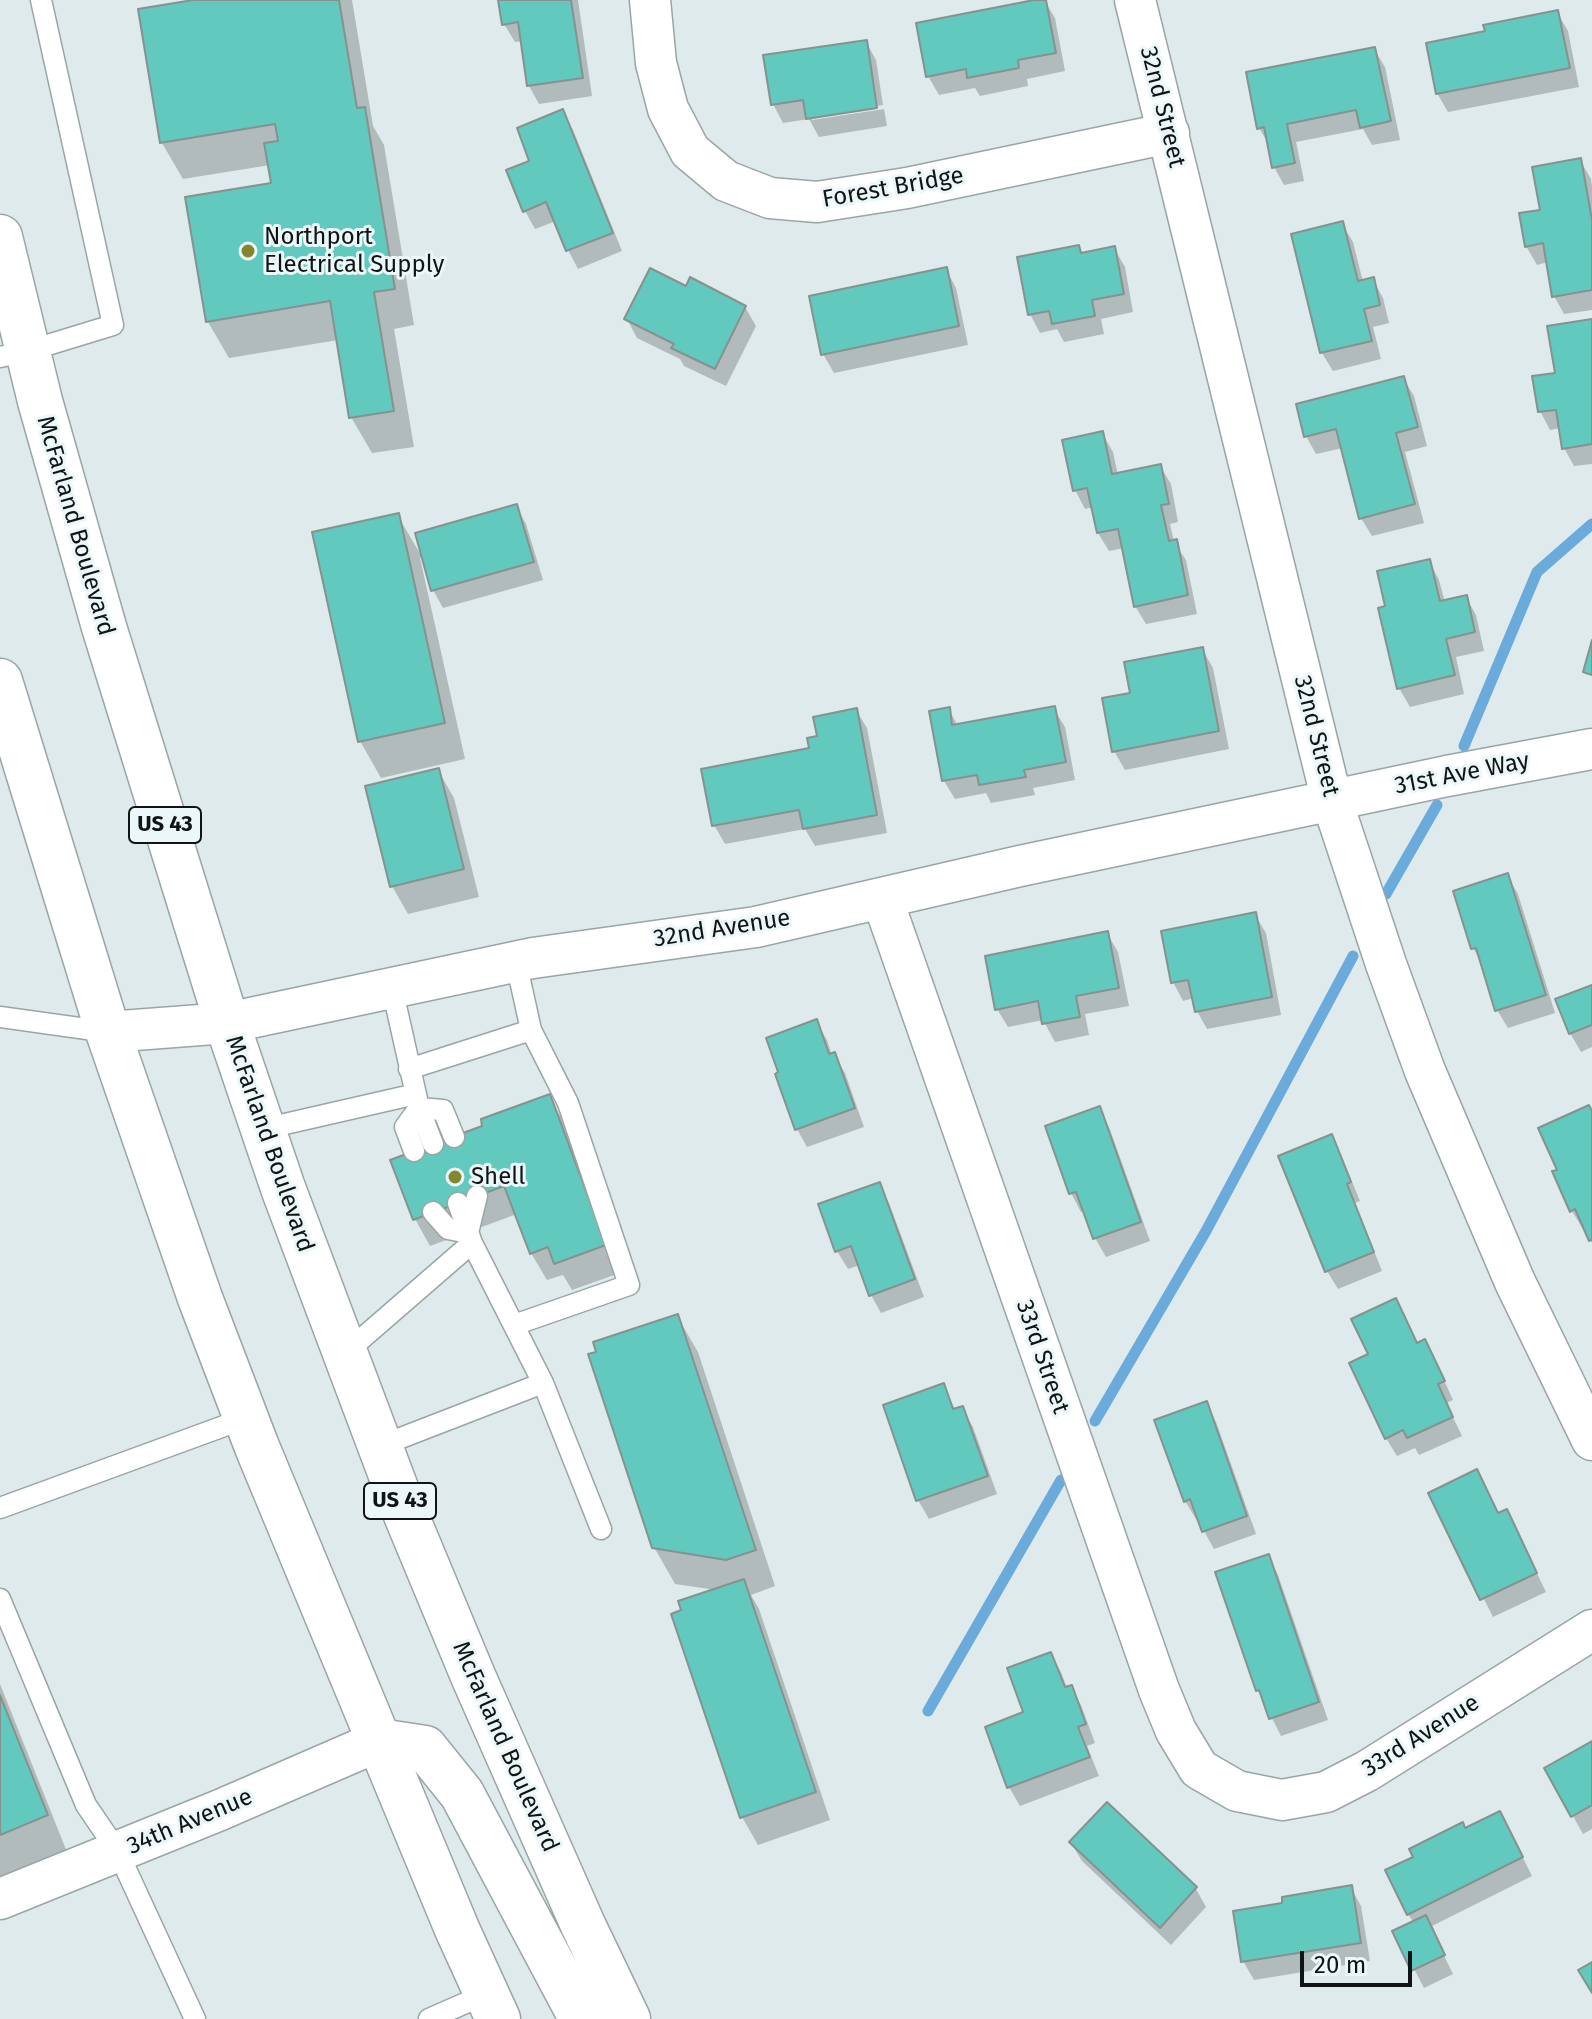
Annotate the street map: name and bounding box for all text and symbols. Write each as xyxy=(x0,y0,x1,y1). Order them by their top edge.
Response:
street label: 32nd Street xyxy=(1133,44,1191,170)
street label: Forest Bridge xyxy=(820,161,966,215)
place label: Northport Electrical Supply xyxy=(264,223,444,279)
marker: Northport Electrical Supply xyxy=(239,242,257,260)
street label: McFarland Boulevard xyxy=(30,413,120,639)
street label: 32nd Street xyxy=(1287,673,1345,799)
street label: 31st Ave Way xyxy=(1392,747,1532,801)
road number: US 43 xyxy=(129,807,201,843)
street label: 32nd Avenue xyxy=(652,904,792,954)
street label: McFarland Boulevard xyxy=(218,1032,320,1256)
place label: Shell xyxy=(471,1163,525,1191)
marker: Shell xyxy=(446,1168,464,1186)
street label: 33rd Street xyxy=(1009,1296,1075,1418)
road number: US 43 xyxy=(364,1483,436,1519)
street label: McFarland Boulevard xyxy=(446,1637,564,1857)
street label: 33rd Avenue xyxy=(1357,1689,1485,1783)
street label: 34th Avenue xyxy=(123,1783,257,1861)
scale bar xyxy=(1304,1935,1416,1985)
text: 20 m xyxy=(1314,1951,1366,1979)

